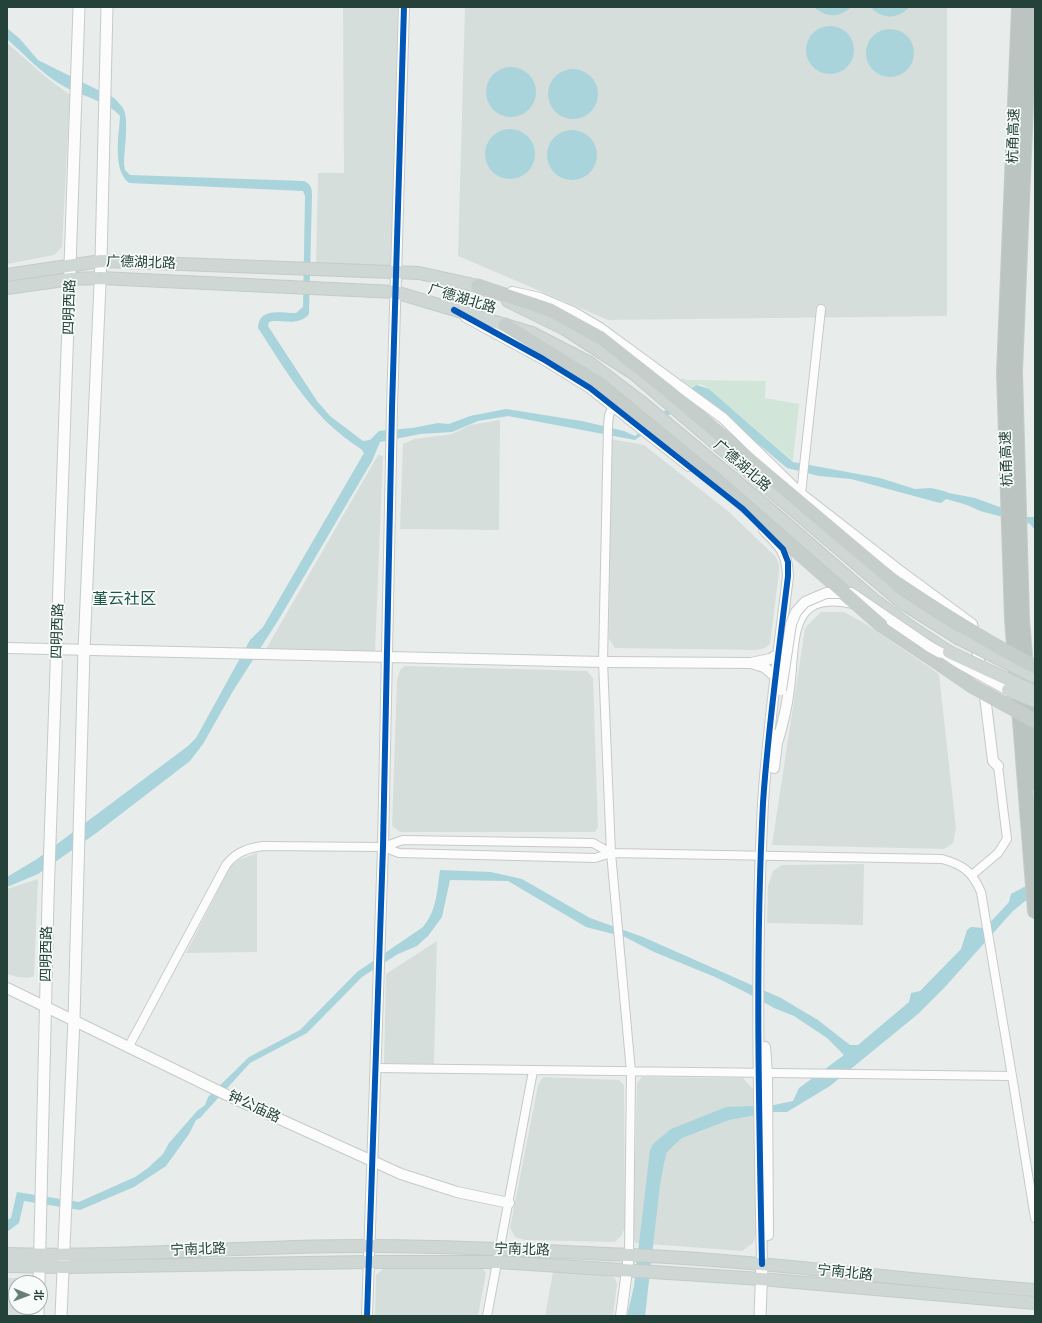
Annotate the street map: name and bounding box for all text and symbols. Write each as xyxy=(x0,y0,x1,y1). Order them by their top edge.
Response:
street label: 杭甬高速 xyxy=(1005,108,1023,164)
street label: 广德湖北路 xyxy=(106,253,176,273)
street label: 四明西路 xyxy=(61,279,79,335)
street label: 广德湖北路 xyxy=(426,281,498,317)
street label: 杭甬高速 xyxy=(998,431,1016,487)
street label: 广德湖北路 xyxy=(710,437,774,495)
district label: 堇云社区 xyxy=(92,590,156,610)
street label: 四明西路 xyxy=(49,603,67,659)
street label: 四明西路 xyxy=(38,926,56,982)
street label: 钟公庙路 xyxy=(225,1088,283,1126)
street label: 宁南北路 xyxy=(170,1241,226,1259)
street label: 宁南北路 xyxy=(494,1241,550,1259)
street label: 宁南北路 xyxy=(816,1262,874,1284)
north arrow xyxy=(8,1275,48,1315)
text: 北 xyxy=(33,1290,45,1301)

